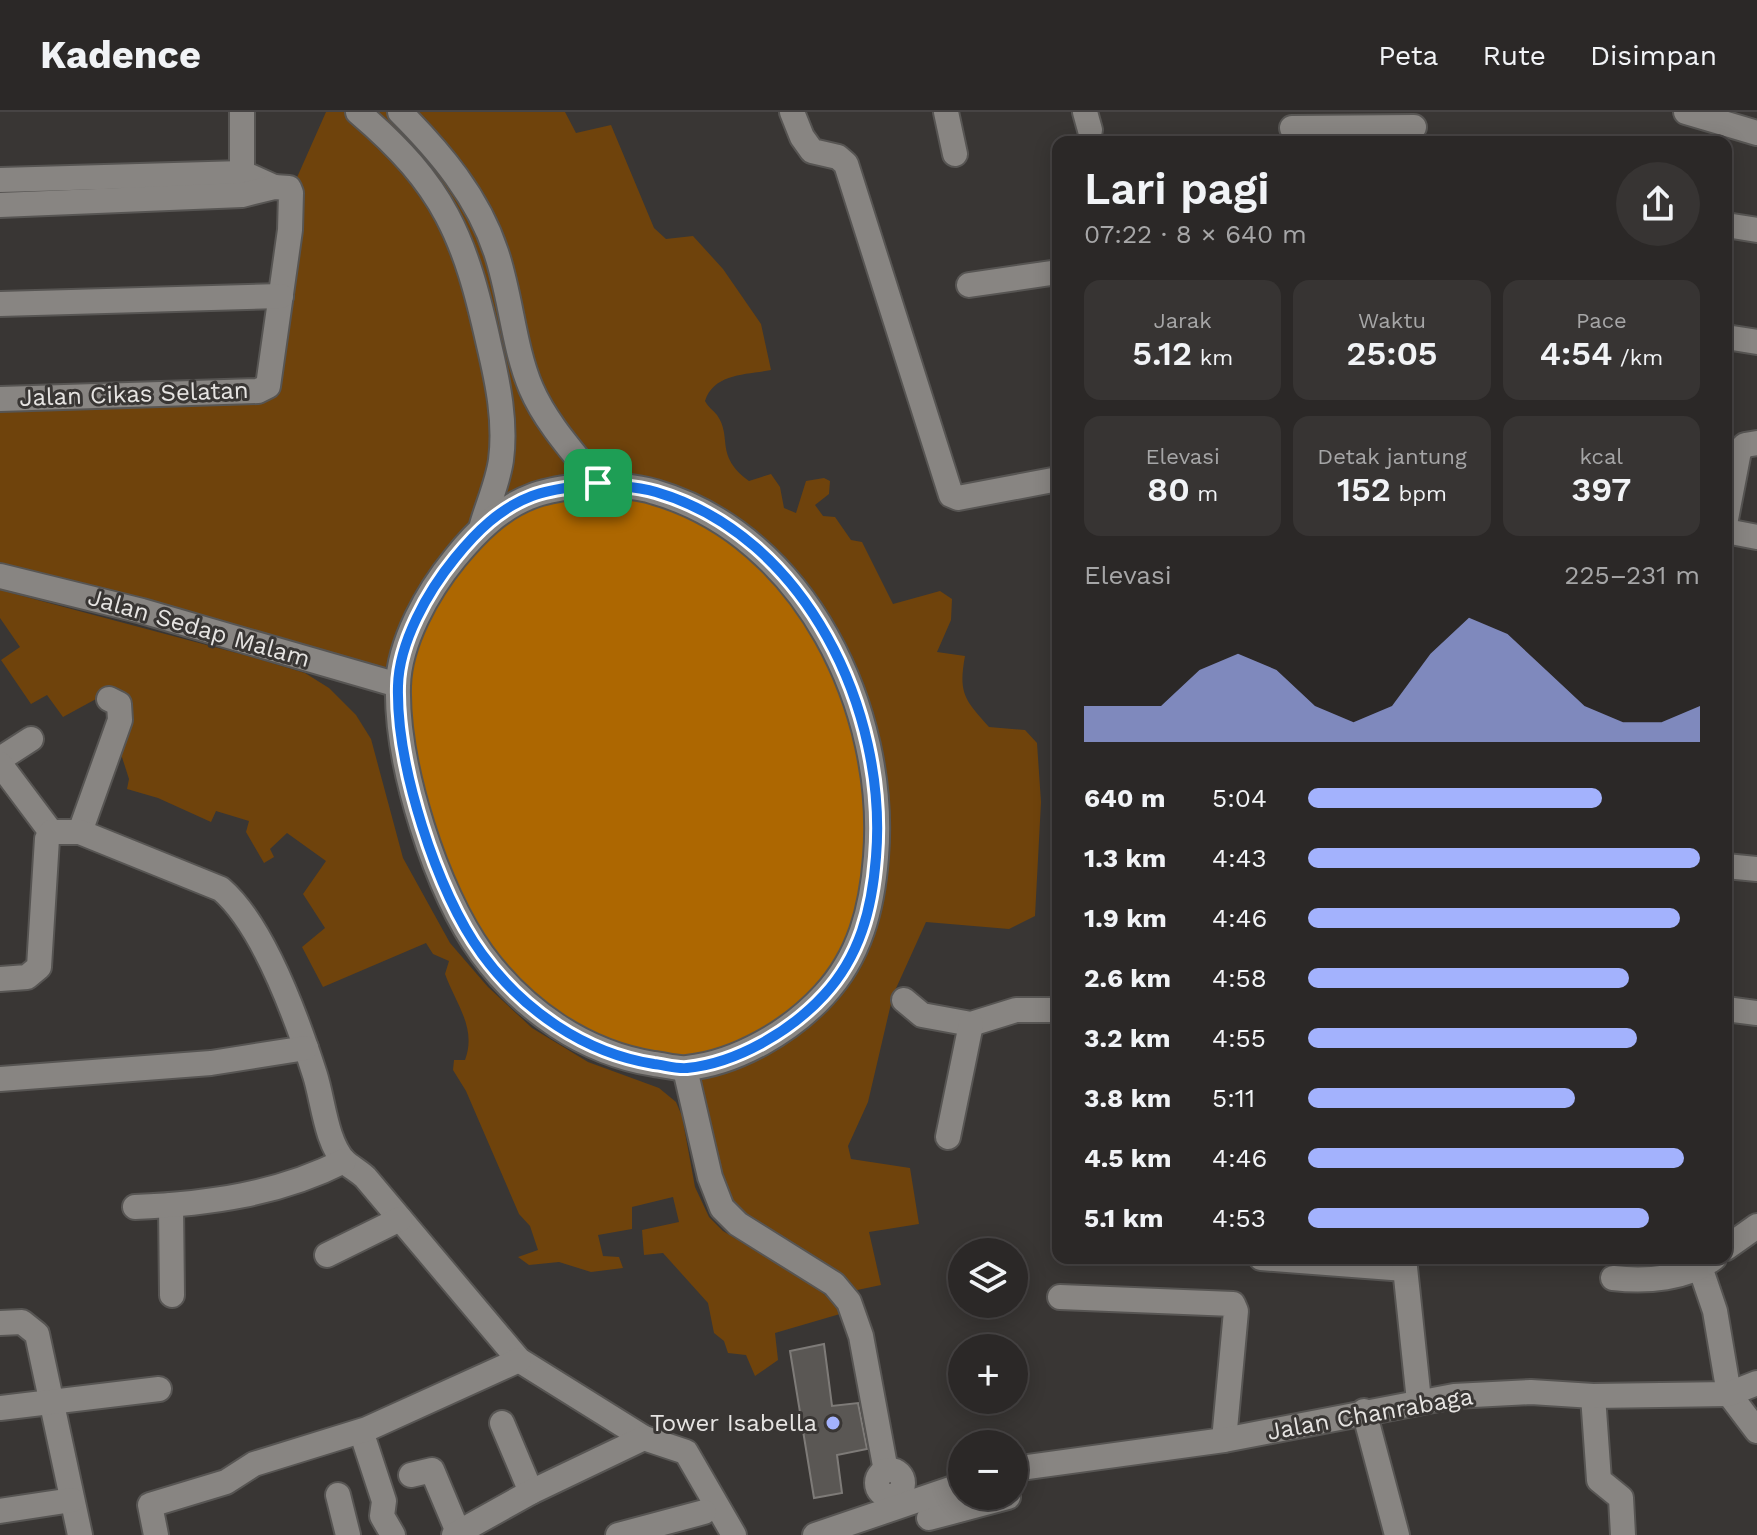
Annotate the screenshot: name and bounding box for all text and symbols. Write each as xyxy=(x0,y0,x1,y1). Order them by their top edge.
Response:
text: Kadence xyxy=(40,33,201,77)
text: Peta xyxy=(1378,39,1438,72)
text: Rute xyxy=(1482,39,1546,72)
text: Disimpan xyxy=(1590,39,1717,72)
button: share xyxy=(1616,162,1700,246)
text: Lari pagi xyxy=(1084,163,1270,215)
text: 07:22 · 8 × 640 m xyxy=(1084,219,1307,249)
text: Jarak xyxy=(1154,308,1212,333)
text: Waktu xyxy=(1358,308,1426,333)
text: Pace xyxy=(1576,308,1627,333)
text: 5.12 xyxy=(1132,333,1192,373)
text: 25:05 xyxy=(1346,333,1438,373)
text: 4:54 xyxy=(1540,333,1613,373)
text: km xyxy=(1192,345,1233,370)
text: /km xyxy=(1613,345,1663,370)
street label: Jalan Cikas Selatan xyxy=(19,376,249,412)
text: Elevasi xyxy=(1146,444,1220,469)
text: Detak jantung xyxy=(1317,444,1467,469)
text: kcal xyxy=(1580,444,1623,469)
pin xyxy=(564,449,632,517)
icon: arrive xyxy=(576,461,620,505)
text: 80 xyxy=(1147,469,1190,509)
text: 152 xyxy=(1337,469,1391,509)
text: 397 xyxy=(1571,469,1631,509)
text: m xyxy=(1190,481,1218,506)
text: bpm xyxy=(1391,481,1447,506)
text: Elevasi xyxy=(1084,560,1172,590)
text: 225–231 m xyxy=(1564,560,1700,590)
street label: Jalan Sedap Malam xyxy=(85,583,313,673)
text: 640 m xyxy=(1084,783,1165,813)
text: 5:04 xyxy=(1212,783,1267,813)
text: 1.3 km xyxy=(1084,843,1166,873)
text: 4:43 xyxy=(1212,843,1267,873)
text: 1.9 km xyxy=(1084,903,1167,933)
text: 4:46 xyxy=(1212,903,1267,933)
text: 2.6 km xyxy=(1084,963,1171,993)
text: 4:58 xyxy=(1212,963,1267,993)
text: 3.2 km xyxy=(1084,1023,1171,1053)
text: 4:55 xyxy=(1212,1023,1266,1053)
text: 3.8 km xyxy=(1084,1083,1171,1113)
text: 5:11 xyxy=(1212,1083,1255,1113)
text: 4.5 km xyxy=(1084,1143,1171,1173)
text: 4:46 xyxy=(1212,1143,1267,1173)
text: 5.1 km xyxy=(1084,1203,1163,1233)
text: 4:53 xyxy=(1212,1203,1266,1233)
map controls xyxy=(948,1238,1028,1510)
button: layers xyxy=(948,1238,1028,1318)
button: + xyxy=(948,1334,1028,1414)
street label: Jalan Chanrabaga xyxy=(1265,1382,1475,1446)
place label: Tower Isabella xyxy=(650,1409,817,1437)
marker: Tower Isabella xyxy=(824,1414,842,1432)
button: − xyxy=(948,1430,1028,1510)

